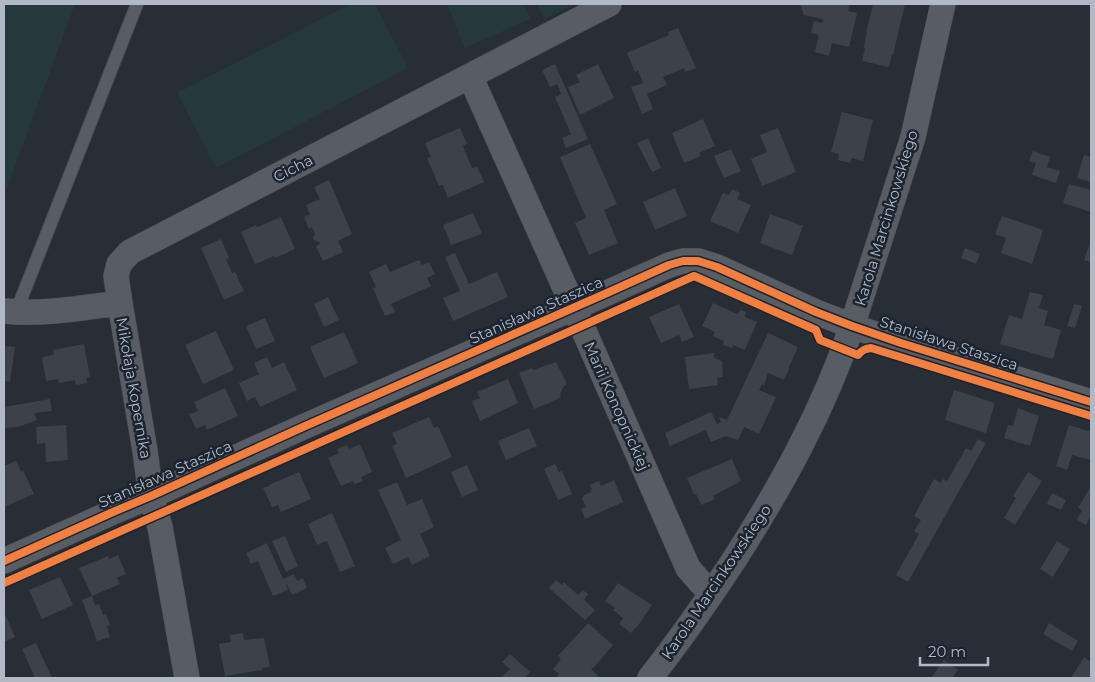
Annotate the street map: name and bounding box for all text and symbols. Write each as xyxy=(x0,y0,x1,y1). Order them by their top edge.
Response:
street label: Karola Marcinkowskiego xyxy=(850,128,922,308)
street label: Cicha xyxy=(270,150,316,186)
street label: Stanisława Staszica xyxy=(466,272,606,348)
street label: Stanisława Staszica xyxy=(878,312,1020,374)
street label: Mikołaja Kopernika xyxy=(112,316,156,460)
street label: Marii Konopnickiej xyxy=(580,339,654,473)
street label: Stanisława Staszica xyxy=(95,436,235,512)
street label: Karola Marcinkowskiego xyxy=(657,501,775,663)
scale bar xyxy=(920,634,988,666)
text: 20 m xyxy=(928,642,966,661)

